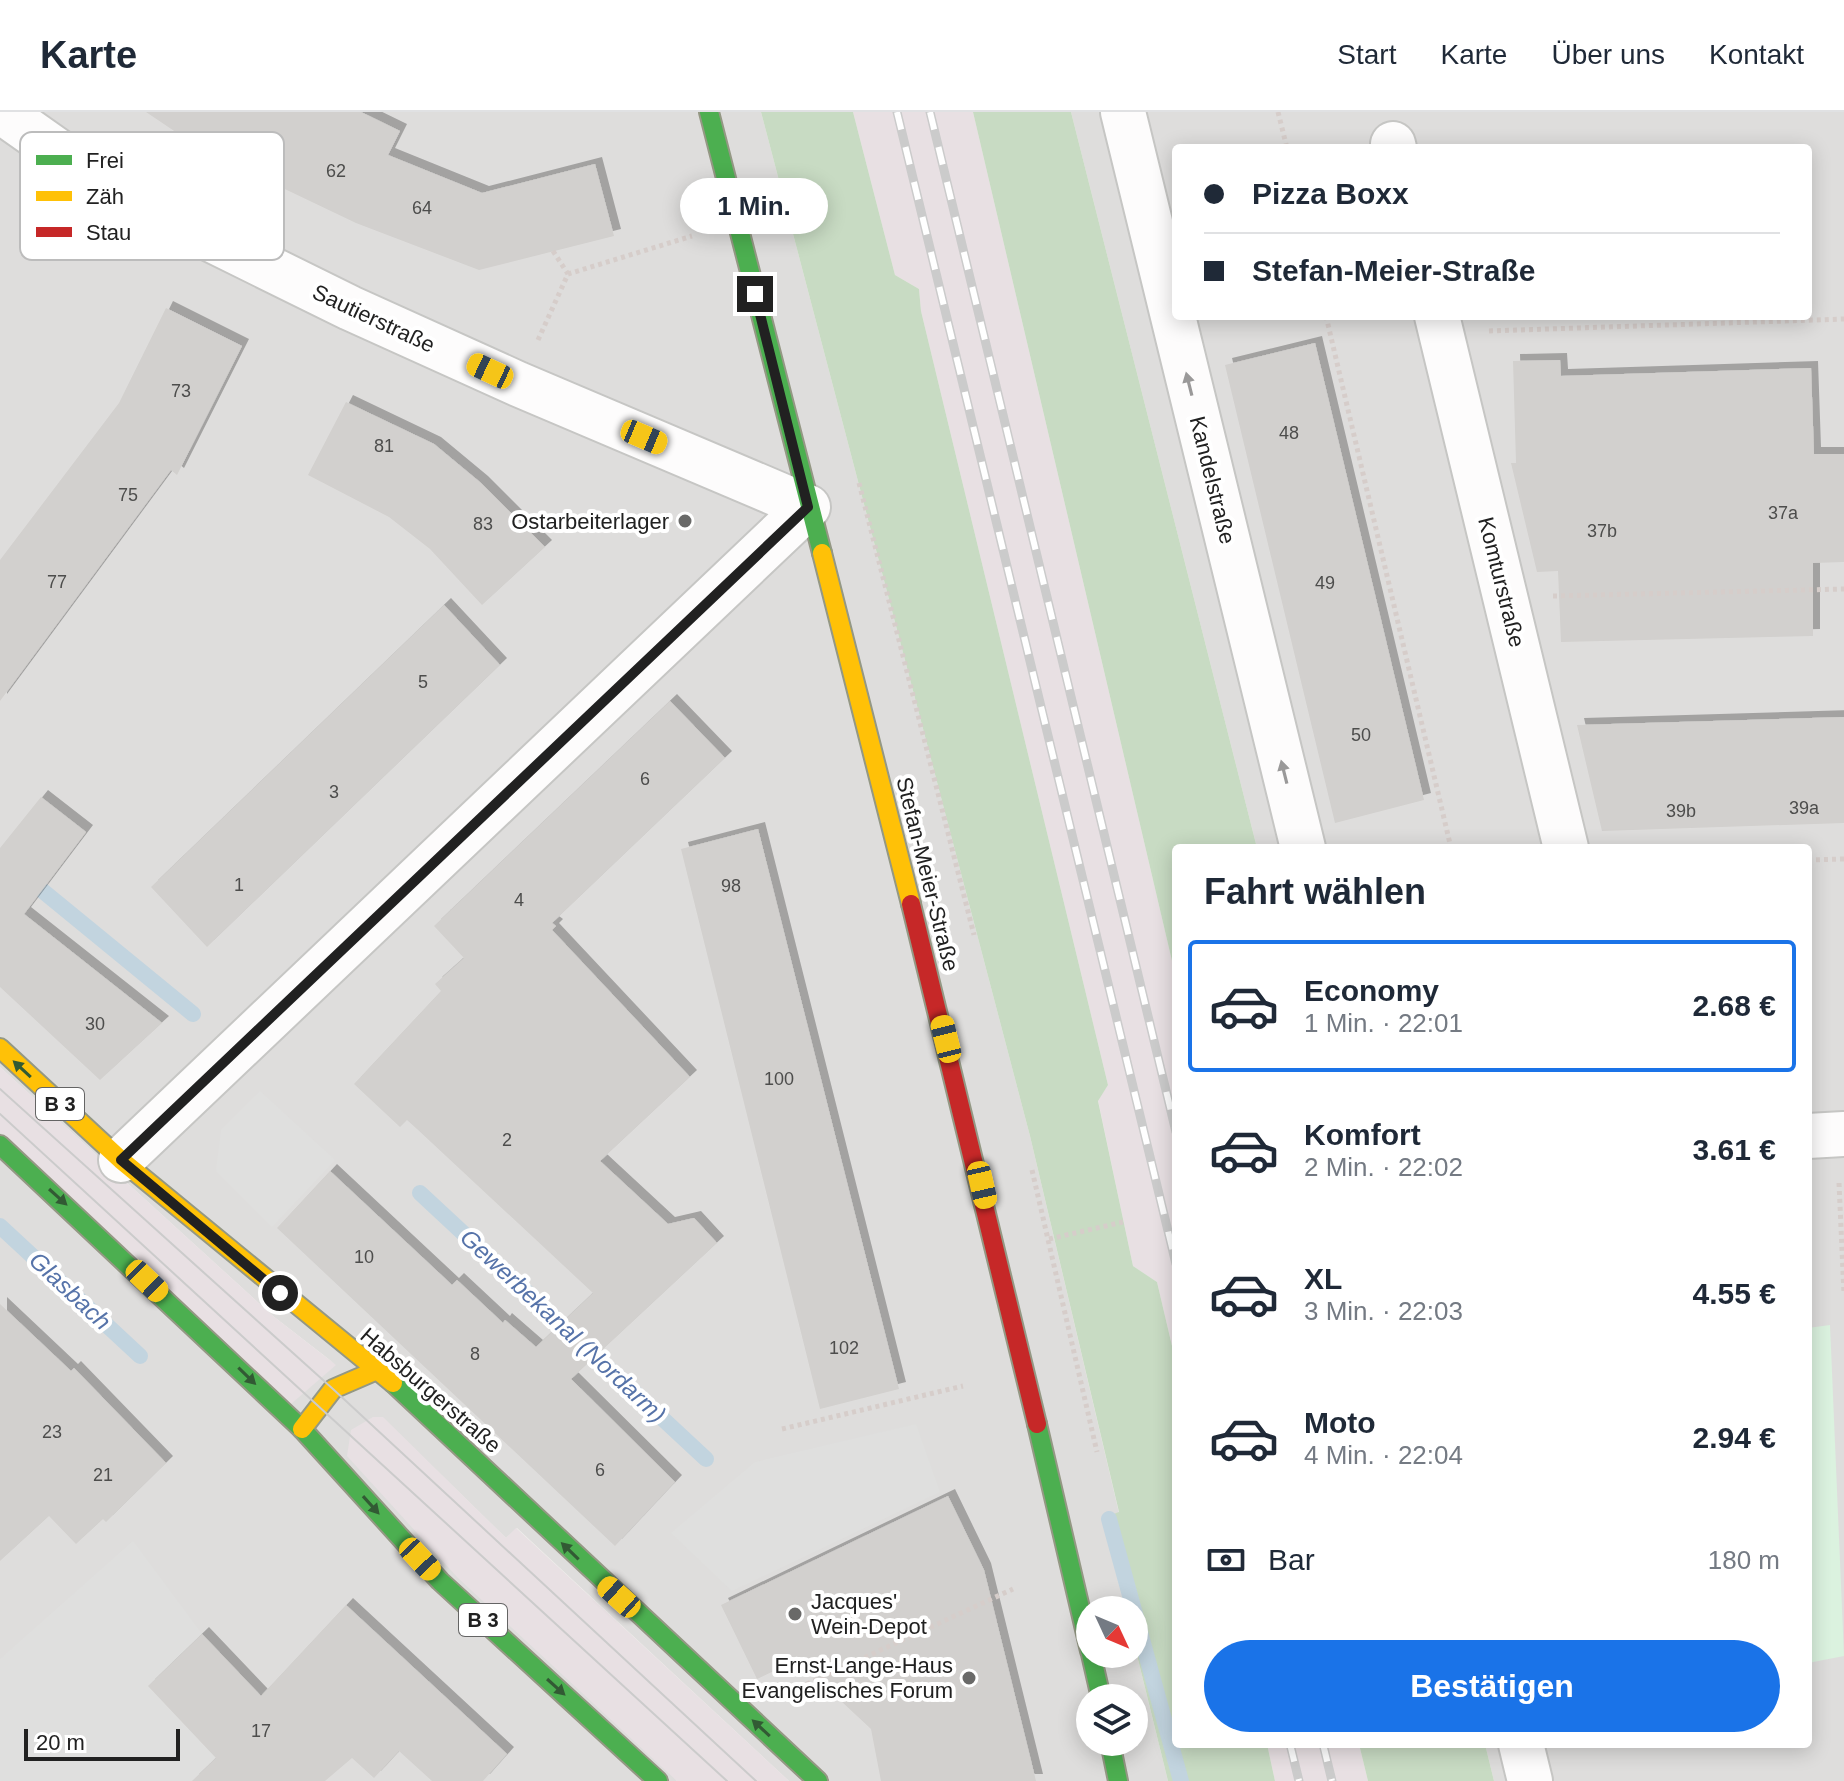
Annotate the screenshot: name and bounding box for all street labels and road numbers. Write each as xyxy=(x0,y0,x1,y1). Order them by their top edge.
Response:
street label: Sautierstraße xyxy=(309,279,439,358)
street label: Kandelstraße xyxy=(1185,414,1240,547)
street label: Komturstraße xyxy=(1473,514,1530,650)
street label: Stefan-Meier-Straße xyxy=(891,774,964,974)
road number: B 3 xyxy=(36,1088,84,1120)
street label: Habsburgerstraße xyxy=(356,1323,506,1458)
road number: B 3 xyxy=(459,1604,507,1636)

